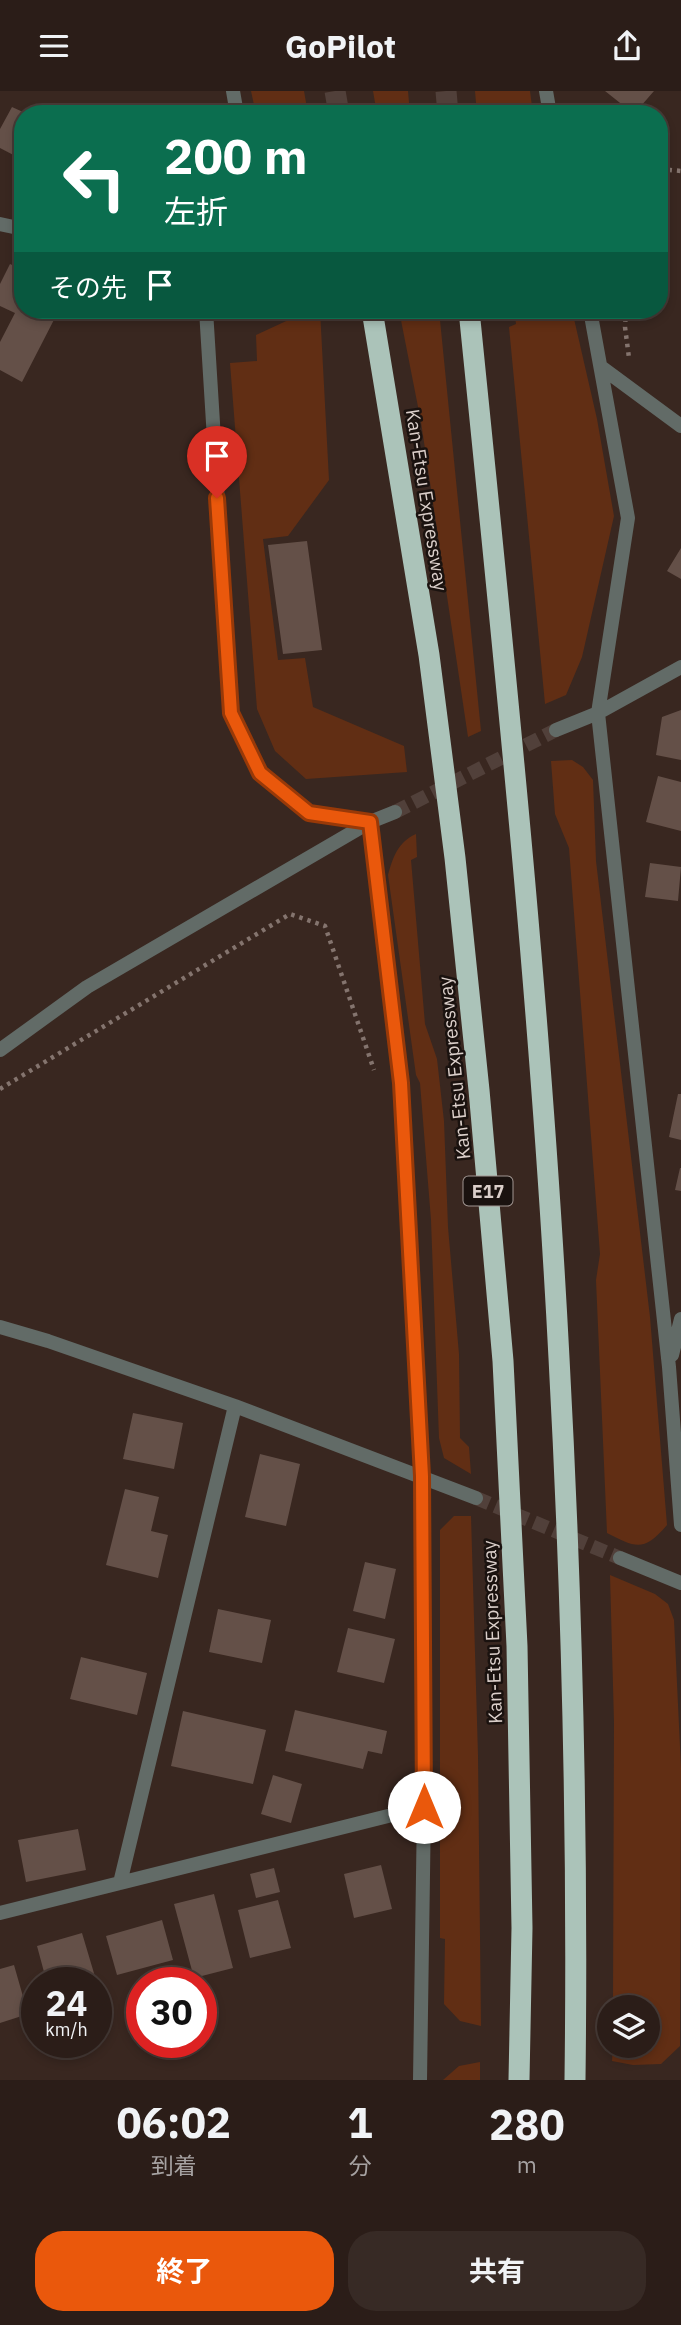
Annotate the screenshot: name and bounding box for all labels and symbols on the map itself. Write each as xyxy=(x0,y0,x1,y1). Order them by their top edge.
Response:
street label: Kan-Etsu Expressway xyxy=(401,407,453,593)
pin xyxy=(187,426,247,498)
street label: Kan-Etsu Expressway xyxy=(432,975,476,1161)
road number: E17 xyxy=(463,1177,512,1205)
street label: Kan-Etsu Expressway xyxy=(477,1539,507,1724)
position arrow xyxy=(387,1770,461,1844)
speed limit sign: 30 xyxy=(126,1967,217,2058)

